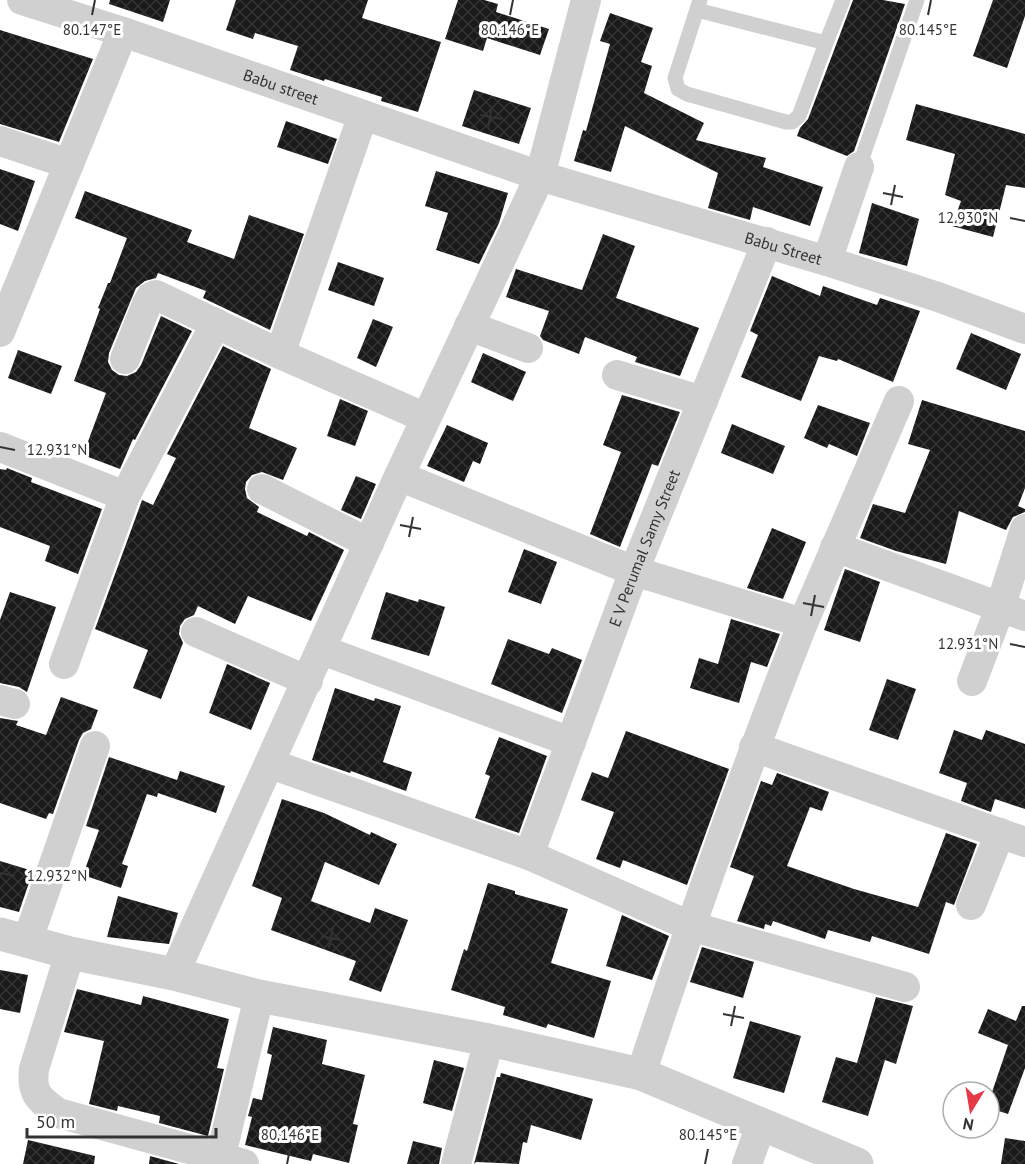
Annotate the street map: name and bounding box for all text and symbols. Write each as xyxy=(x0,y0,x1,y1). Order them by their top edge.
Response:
text: 80.147°E xyxy=(63,20,121,39)
text: 80.146°E xyxy=(481,20,539,39)
text: 80.145°E xyxy=(899,20,957,39)
street label: Babu street xyxy=(241,64,322,109)
text: 12.930°N xyxy=(938,208,998,227)
street label: Babu Street xyxy=(742,227,825,269)
text: 12.931°N xyxy=(27,440,87,459)
street label: E V Perumal Samy Street xyxy=(604,466,684,629)
text: 12.931°N xyxy=(938,634,998,653)
text: 12.932°N xyxy=(27,866,87,885)
north arrow xyxy=(941,1080,1001,1140)
scale bar xyxy=(27,1101,216,1139)
text: 50 m xyxy=(36,1110,75,1133)
text: N xyxy=(961,1114,975,1136)
text: 80.146°E xyxy=(261,1125,319,1144)
text: 80.145°E xyxy=(679,1125,737,1144)

